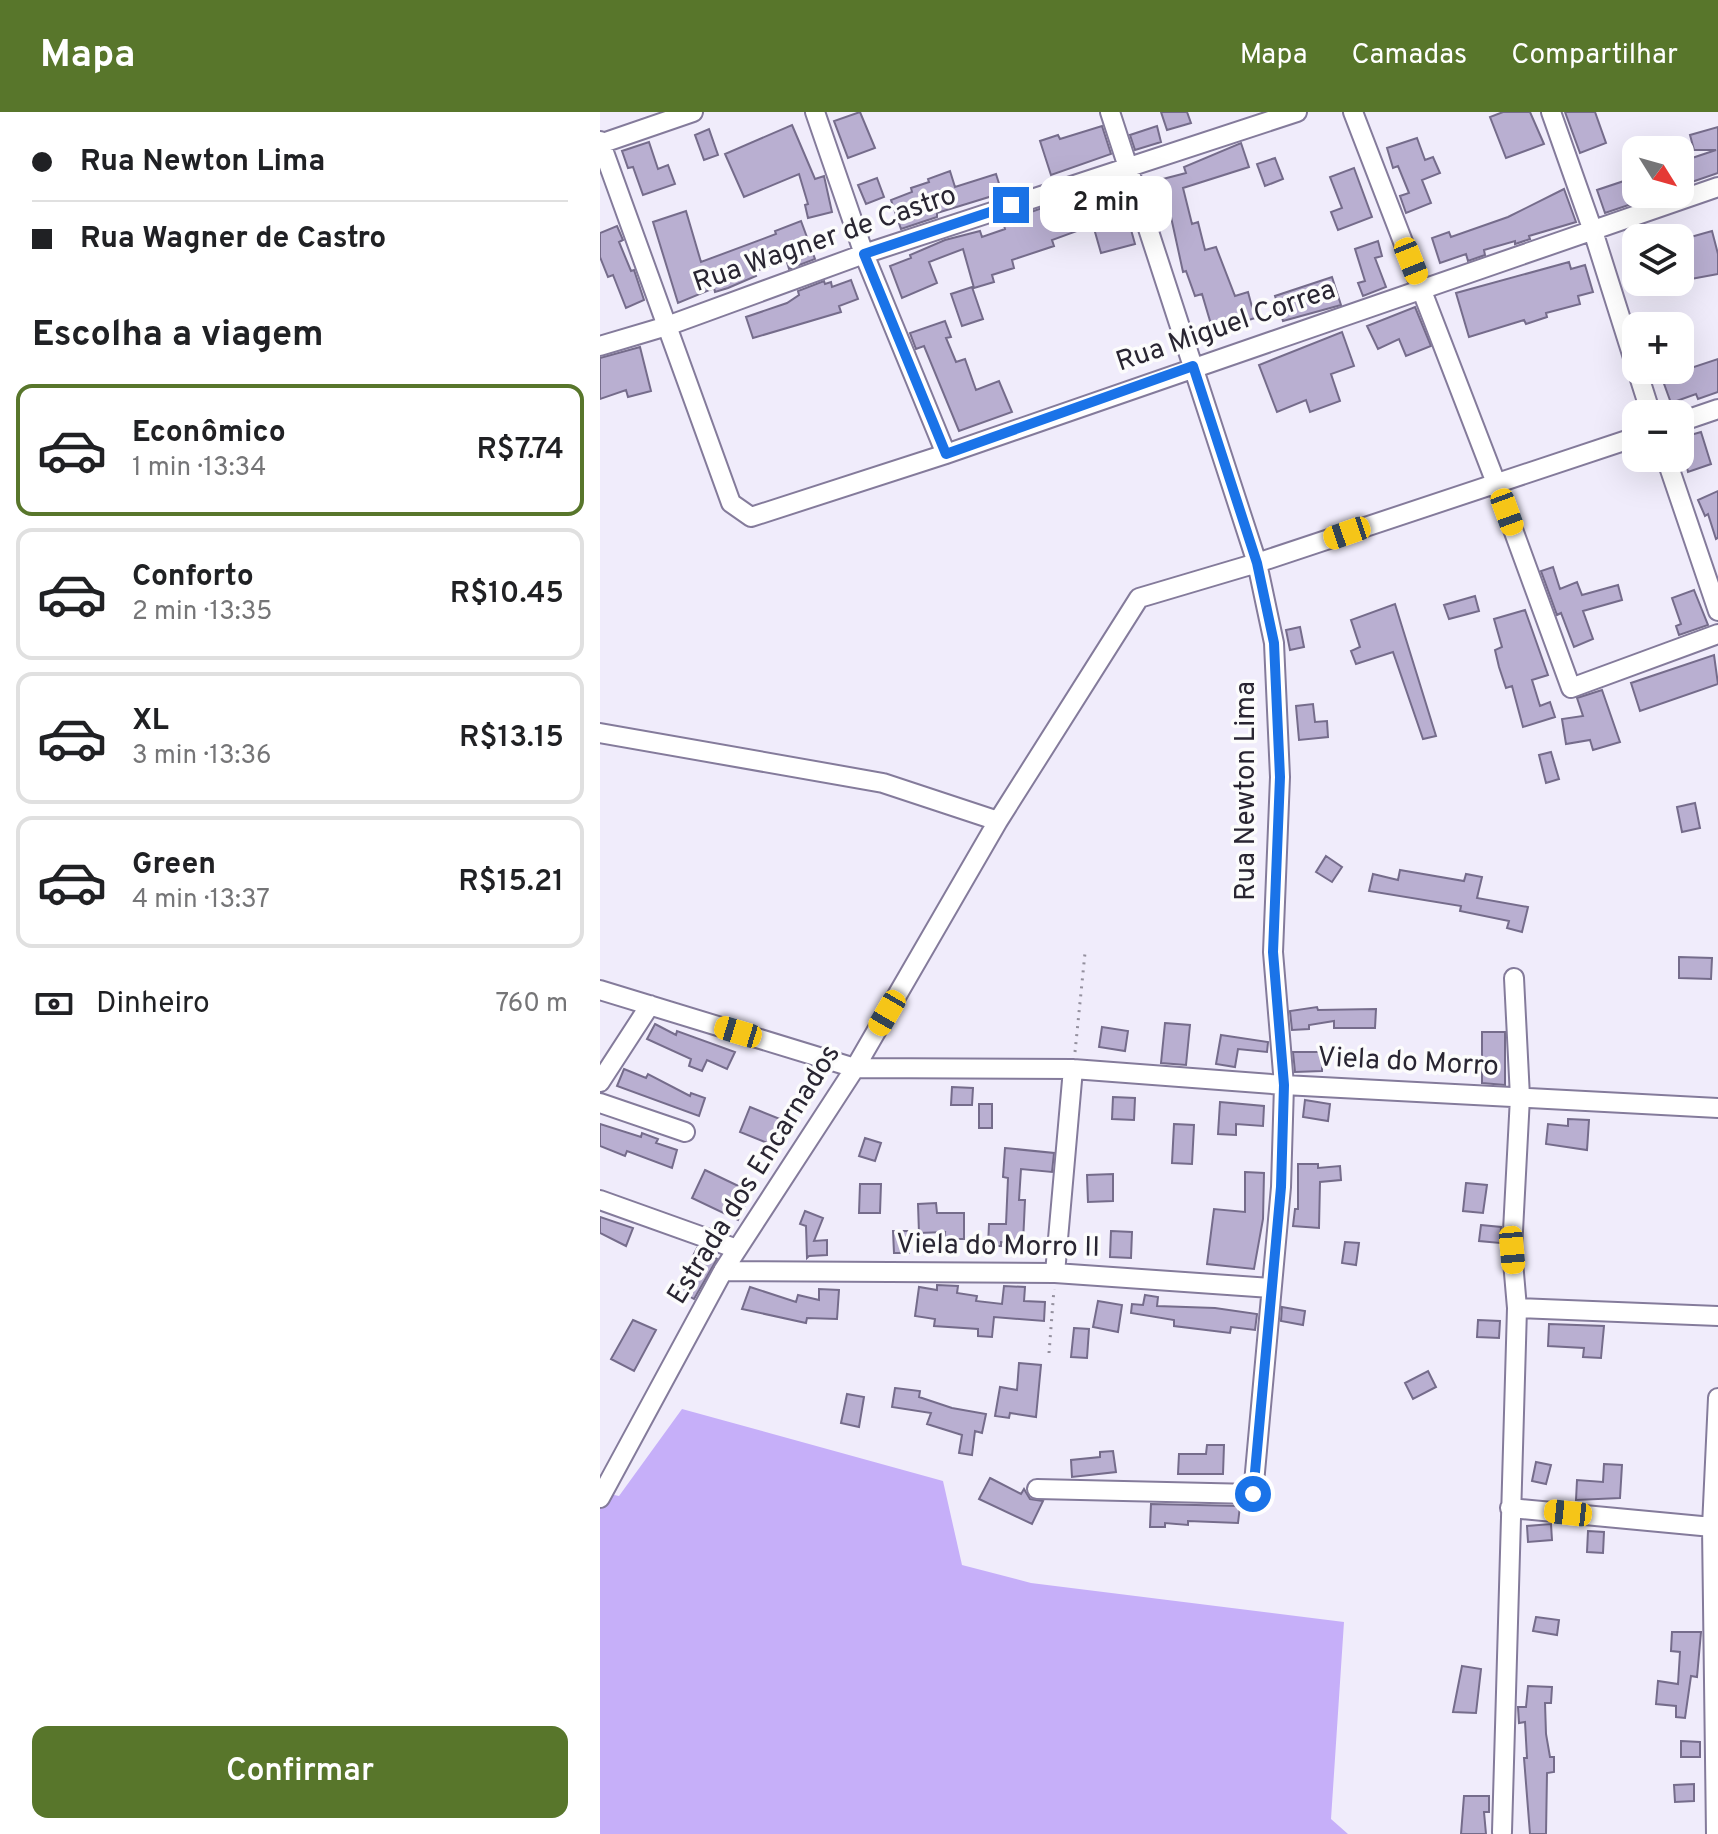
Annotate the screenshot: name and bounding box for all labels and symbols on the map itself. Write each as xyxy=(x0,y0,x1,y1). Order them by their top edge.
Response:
north arrow xyxy=(1622,136,1694,208)
callout: 2 min xyxy=(1039,177,1171,233)
street label: Rua Wagner de Castro xyxy=(689,178,961,302)
route end xyxy=(993,187,1029,223)
car xyxy=(1391,234,1431,288)
street label: Rua Miguel Correa xyxy=(1112,273,1340,381)
car xyxy=(1488,485,1526,539)
car xyxy=(1320,514,1374,552)
street label: Rua Newton Lima xyxy=(1229,681,1265,901)
car xyxy=(865,986,909,1040)
car xyxy=(712,1014,764,1050)
street label: Estrada dos Encarnados xyxy=(660,1038,850,1312)
street label: Viela do Morro xyxy=(1316,1040,1500,1086)
car xyxy=(1498,1225,1526,1275)
street label: Viela do Morro II xyxy=(896,1227,1100,1267)
route start xyxy=(1235,1476,1271,1512)
car xyxy=(1543,1499,1593,1527)

